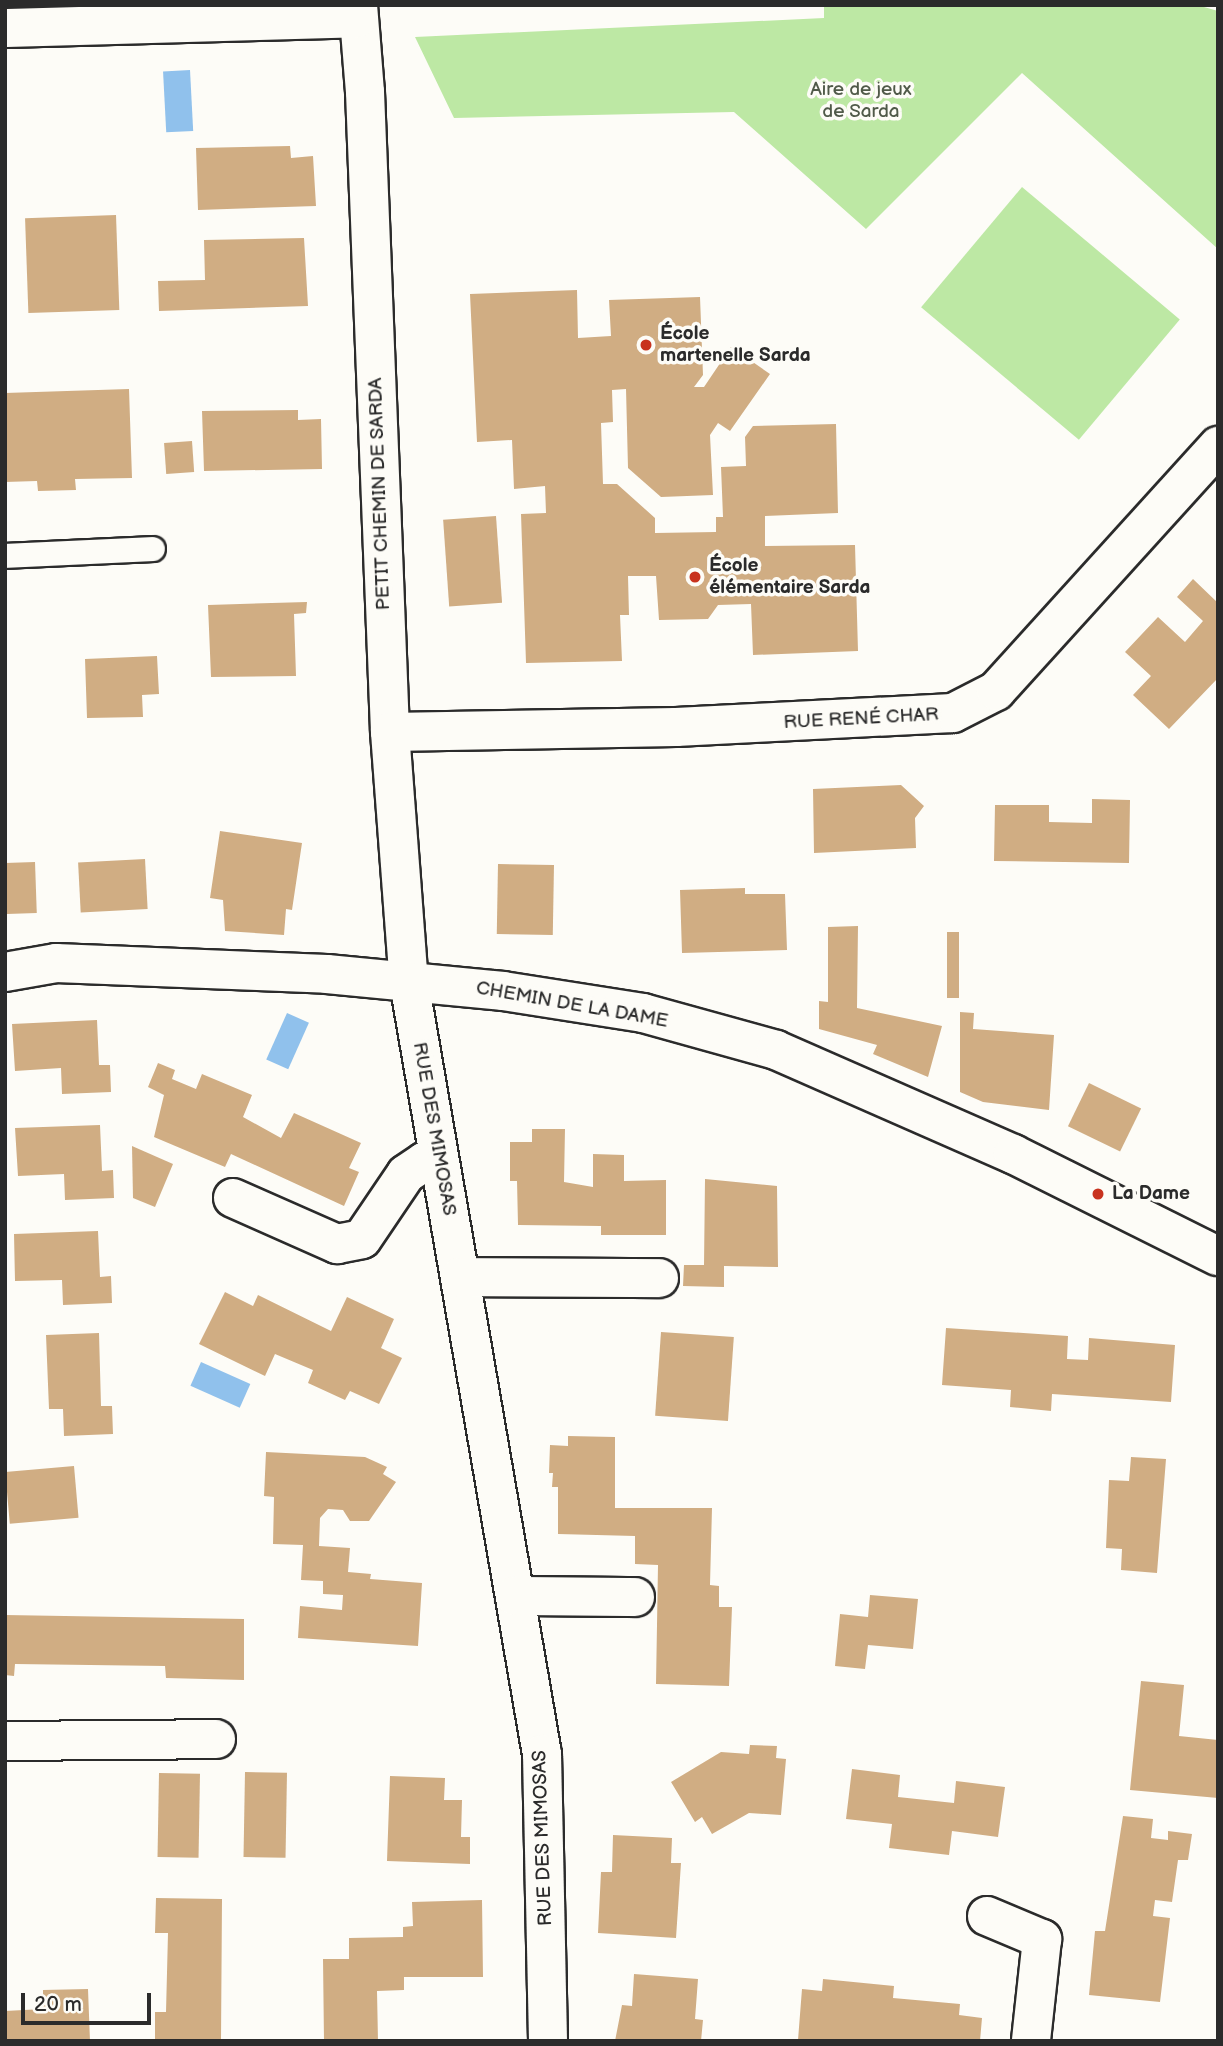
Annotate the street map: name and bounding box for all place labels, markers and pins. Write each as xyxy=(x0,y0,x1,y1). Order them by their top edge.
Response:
place label: École martenelle Sarda xyxy=(660,323,811,367)
marker: École martenelle Sarda xyxy=(638,337,654,353)
place label: École élémentaire Sarda xyxy=(709,555,870,599)
marker: École élémentaire Sarda xyxy=(687,569,703,585)
place label: La Dame xyxy=(1112,1183,1190,1205)
marker: La Dame xyxy=(1090,1186,1106,1202)

